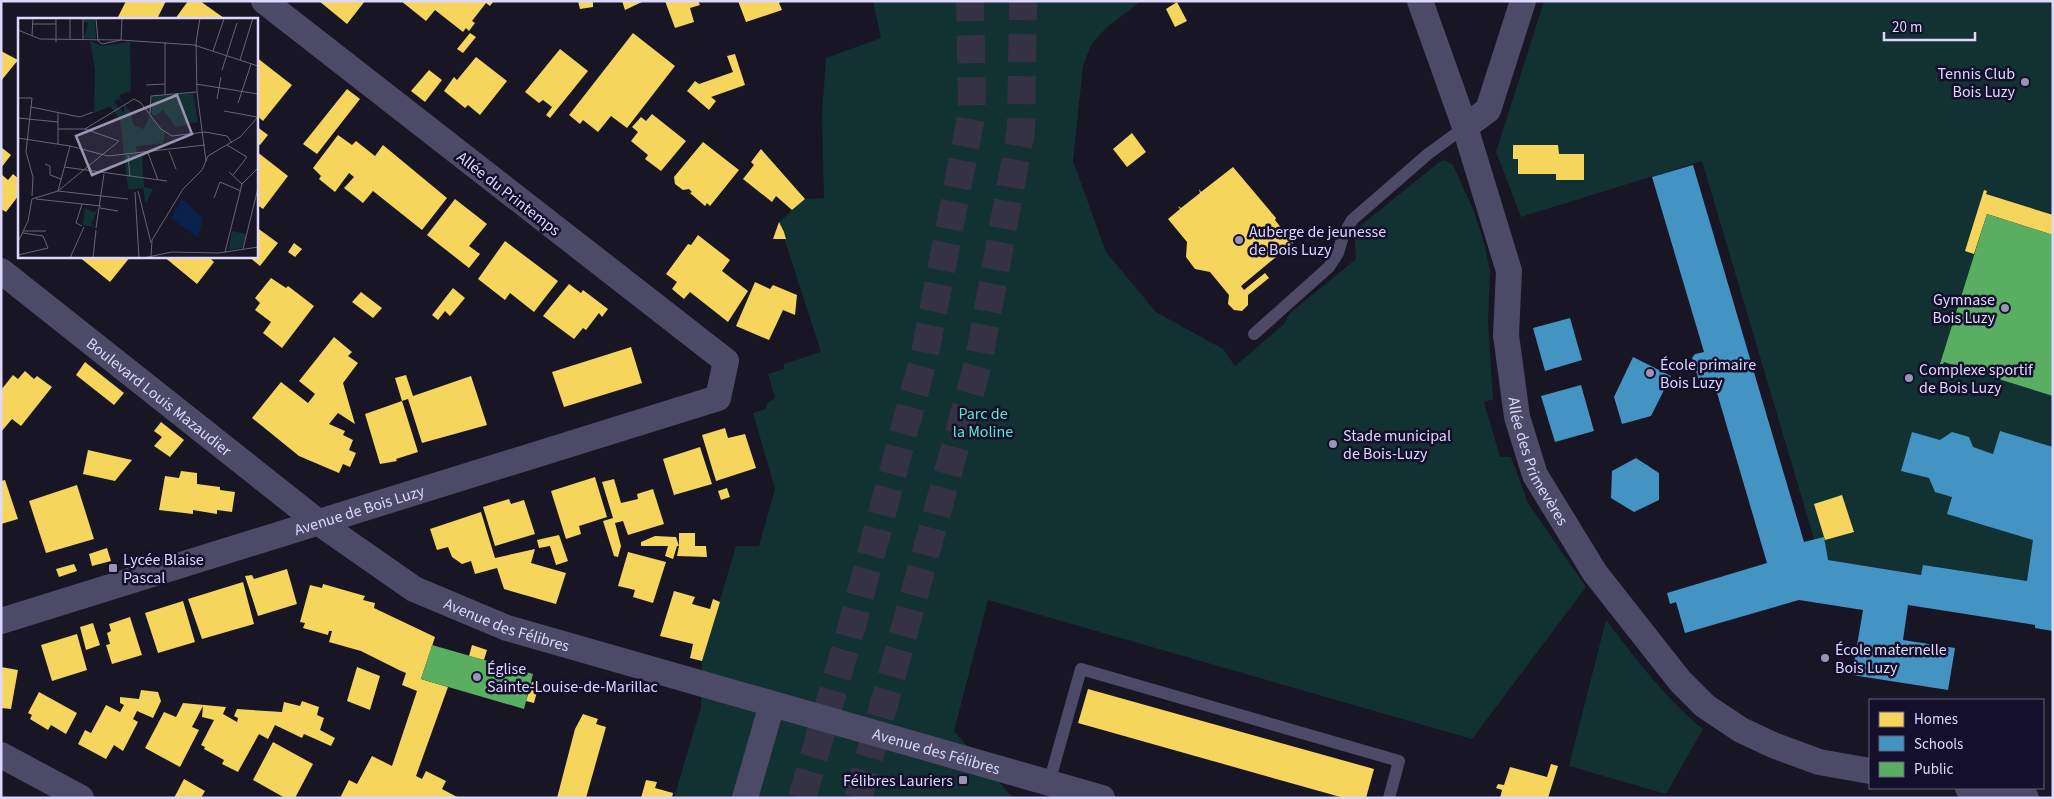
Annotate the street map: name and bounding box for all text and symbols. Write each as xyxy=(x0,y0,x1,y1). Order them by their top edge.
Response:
scale bar xyxy=(1884,10,1975,42)
text: 20 m xyxy=(1892,17,1922,38)
inset map xyxy=(18,18,258,258)
place label: Tennis Club Bois Luzy xyxy=(1937,63,2016,103)
marker: Tennis Club Bois Luzy xyxy=(2019,76,2031,88)
street label: Allée du Printemps xyxy=(452,146,565,241)
place label: Auberge de jeunesse de Bois Luzy xyxy=(1249,221,1386,261)
marker: Auberge de jeunesse de Bois Luzy xyxy=(1233,234,1245,246)
place label: Gymnase Bois Luzy xyxy=(1933,289,1996,329)
marker: Gymnase Bois Luzy xyxy=(1999,302,2011,314)
street label: Boulevard Louis Mazaudier xyxy=(81,333,236,462)
place label: École primaire Bois Luzy xyxy=(1660,354,1756,394)
place label: Complexe sportif de Bois Luzy xyxy=(1919,359,2034,399)
marker: École primaire Bois Luzy xyxy=(1644,367,1656,379)
marker: Complexe sportif de Bois Luzy xyxy=(1903,372,1915,384)
street label: Allée des Primevères xyxy=(1502,396,1573,530)
park label: Parc de la Moline xyxy=(953,403,1013,443)
place label: Stade municipal de Bois-Luzy xyxy=(1343,425,1451,465)
marker: Stade municipal de Bois-Luzy xyxy=(1327,438,1339,450)
street label: Avenue de Bois Luzy xyxy=(292,480,428,541)
place label: Lycée Blaise Pascal xyxy=(123,549,204,589)
marker: Lycée Blaise Pascal xyxy=(107,562,119,574)
street label: Avenue des Félibres xyxy=(440,593,572,657)
place label: École maternelle Bois Luzy xyxy=(1835,639,1947,679)
marker: École maternelle Bois Luzy xyxy=(1819,652,1831,664)
place label: Église Sainte-Louise-de-Marillac xyxy=(487,658,658,698)
marker: Église Sainte-Louise-de-Marillac xyxy=(471,671,483,683)
legend xyxy=(1869,699,2044,789)
text: Homes xyxy=(1914,709,1958,730)
street label: Avenue des Félibres xyxy=(870,723,1003,780)
text: Schools xyxy=(1914,734,1963,755)
text: Public xyxy=(1914,759,1953,780)
place label: Félibres Lauriers xyxy=(843,770,953,792)
marker: Félibres Lauriers xyxy=(957,774,969,786)

